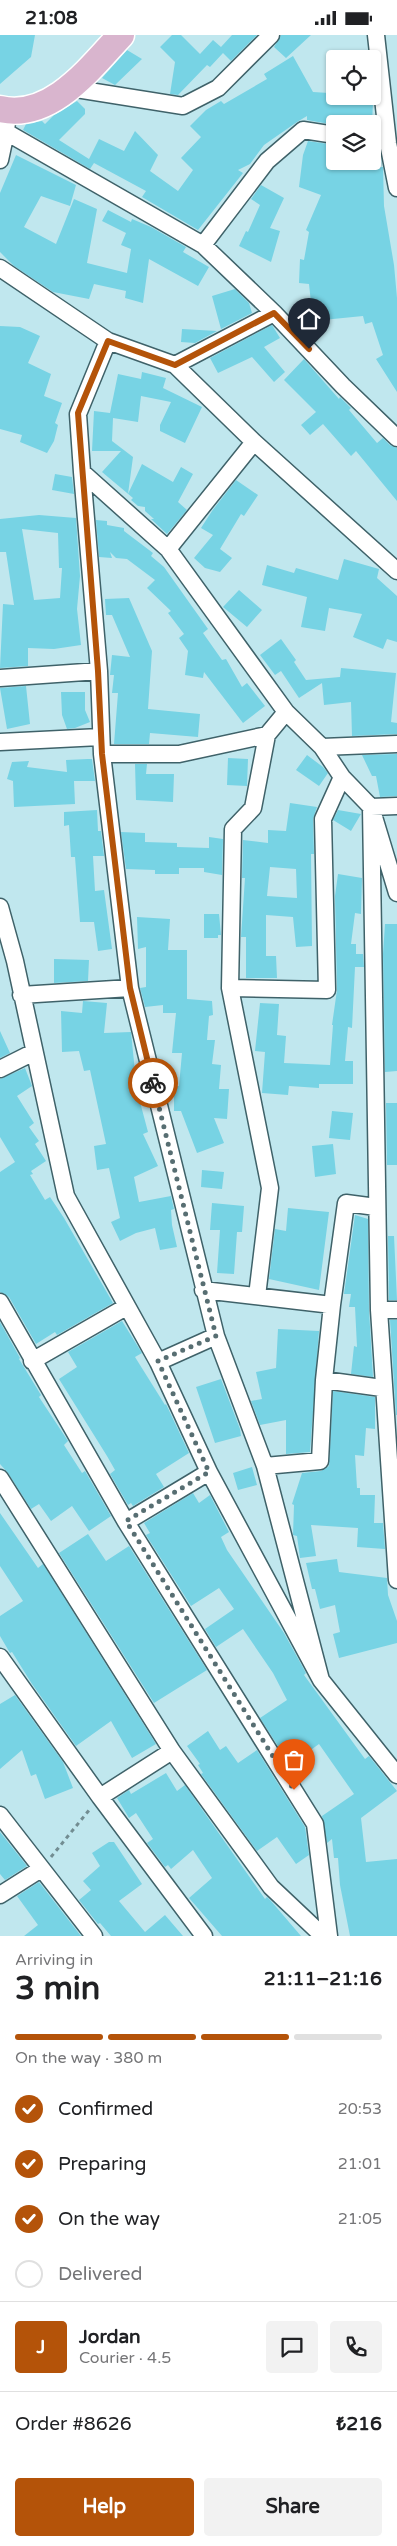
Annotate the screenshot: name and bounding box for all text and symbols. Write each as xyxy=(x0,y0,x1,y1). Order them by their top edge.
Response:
text: 21:08 xyxy=(25,7,78,29)
map controls xyxy=(326,50,381,170)
button: locate xyxy=(326,50,381,105)
button: layers xyxy=(326,115,381,170)
pin xyxy=(288,298,330,349)
icon: home xyxy=(295,305,323,333)
courier xyxy=(128,1058,178,1108)
icon: bike xyxy=(139,1069,167,1097)
pin xyxy=(273,1739,315,1790)
icon: bag xyxy=(280,1746,308,1774)
text: Arriving in xyxy=(15,1950,93,1970)
text: 21:11–21:16 xyxy=(264,1968,382,1990)
text: 3 min xyxy=(15,1970,100,2008)
text: On the way · 380 m xyxy=(15,2048,162,2068)
icon: check xyxy=(15,2095,43,2123)
text: Confirmed xyxy=(58,2098,153,2120)
text: 20:53 xyxy=(338,2099,382,2119)
icon: check xyxy=(15,2150,43,2178)
text: Preparing xyxy=(58,2153,147,2175)
text: 21:01 xyxy=(338,2154,382,2174)
icon: check xyxy=(15,2205,43,2233)
text: On the way xyxy=(58,2208,160,2230)
text: 21:05 xyxy=(338,2209,382,2229)
text: Delivered xyxy=(58,2263,143,2285)
button: chat xyxy=(266,2321,318,2373)
button: phone xyxy=(330,2321,382,2373)
text: Jordan xyxy=(79,2326,141,2348)
text: J xyxy=(37,2336,45,2358)
text: Courier · 4.5 xyxy=(79,2348,171,2368)
text: Order #8626 xyxy=(15,2413,132,2435)
text: ₺216 xyxy=(336,2413,382,2435)
button: Help xyxy=(15,2478,194,2536)
button: Share xyxy=(204,2478,382,2536)

